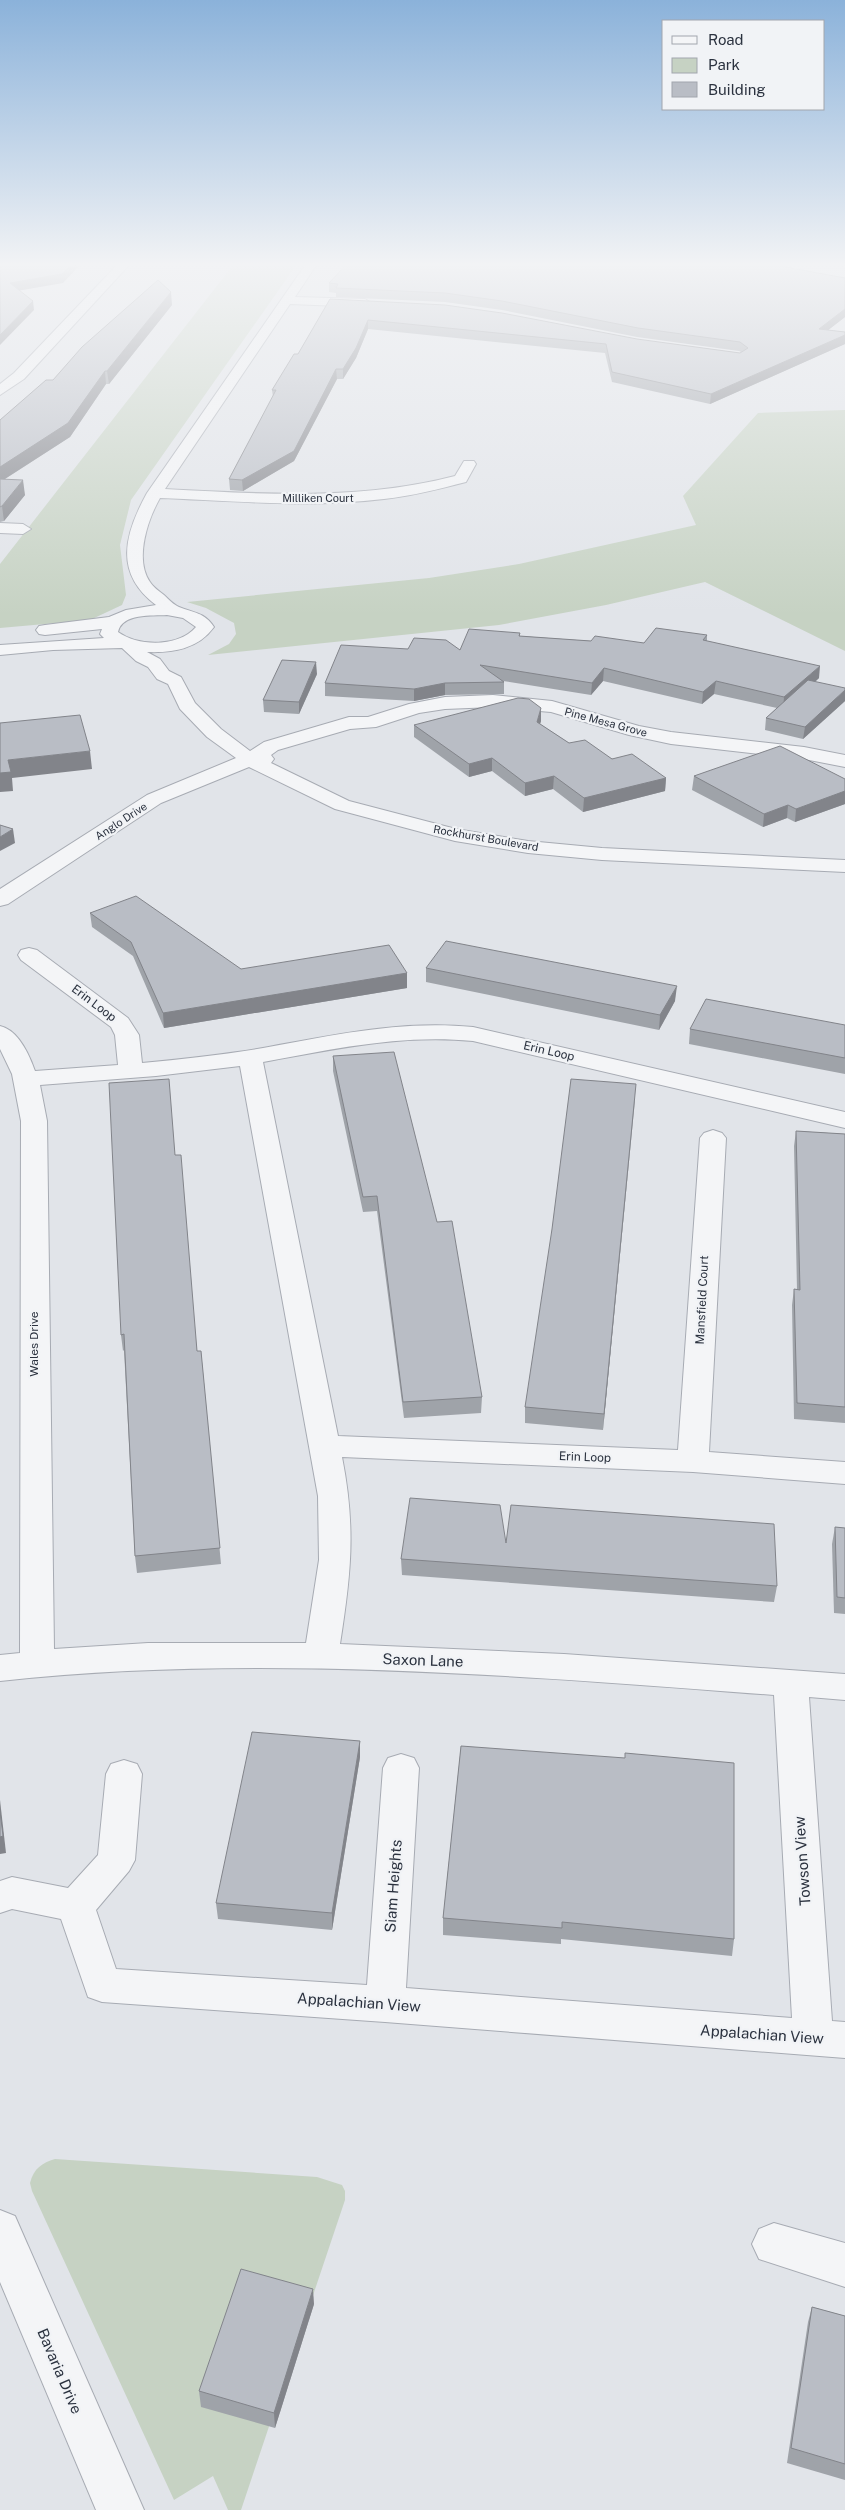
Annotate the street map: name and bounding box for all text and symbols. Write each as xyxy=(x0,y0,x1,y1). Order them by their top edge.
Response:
legend xyxy=(662,20,825,110)
text: Road xyxy=(708,31,744,48)
text: Park xyxy=(708,56,740,73)
text: Building xyxy=(708,81,766,98)
street label: Milliken Court xyxy=(282,492,354,504)
street label: Pine Mesa Grove xyxy=(563,705,649,739)
street label: Anglo Drive xyxy=(93,800,149,842)
street label: Rockhurst Boulevard xyxy=(432,823,540,853)
street label: Erin Loop xyxy=(69,982,119,1024)
street label: Erin Loop xyxy=(522,1038,576,1064)
street label: Mansfield Court xyxy=(693,1255,711,1345)
street label: Wales Drive xyxy=(27,1311,41,1377)
street label: Erin Loop xyxy=(559,1449,611,1465)
street label: Saxon Lane xyxy=(382,1650,464,1670)
street label: Towson View xyxy=(790,1815,814,1906)
street label: Siam Heights xyxy=(381,1839,405,1933)
street label: Appalachian View xyxy=(297,1989,422,2015)
street label: Appalachian View xyxy=(700,2021,825,2047)
street label: Bavaria Drive xyxy=(34,2326,86,2416)

